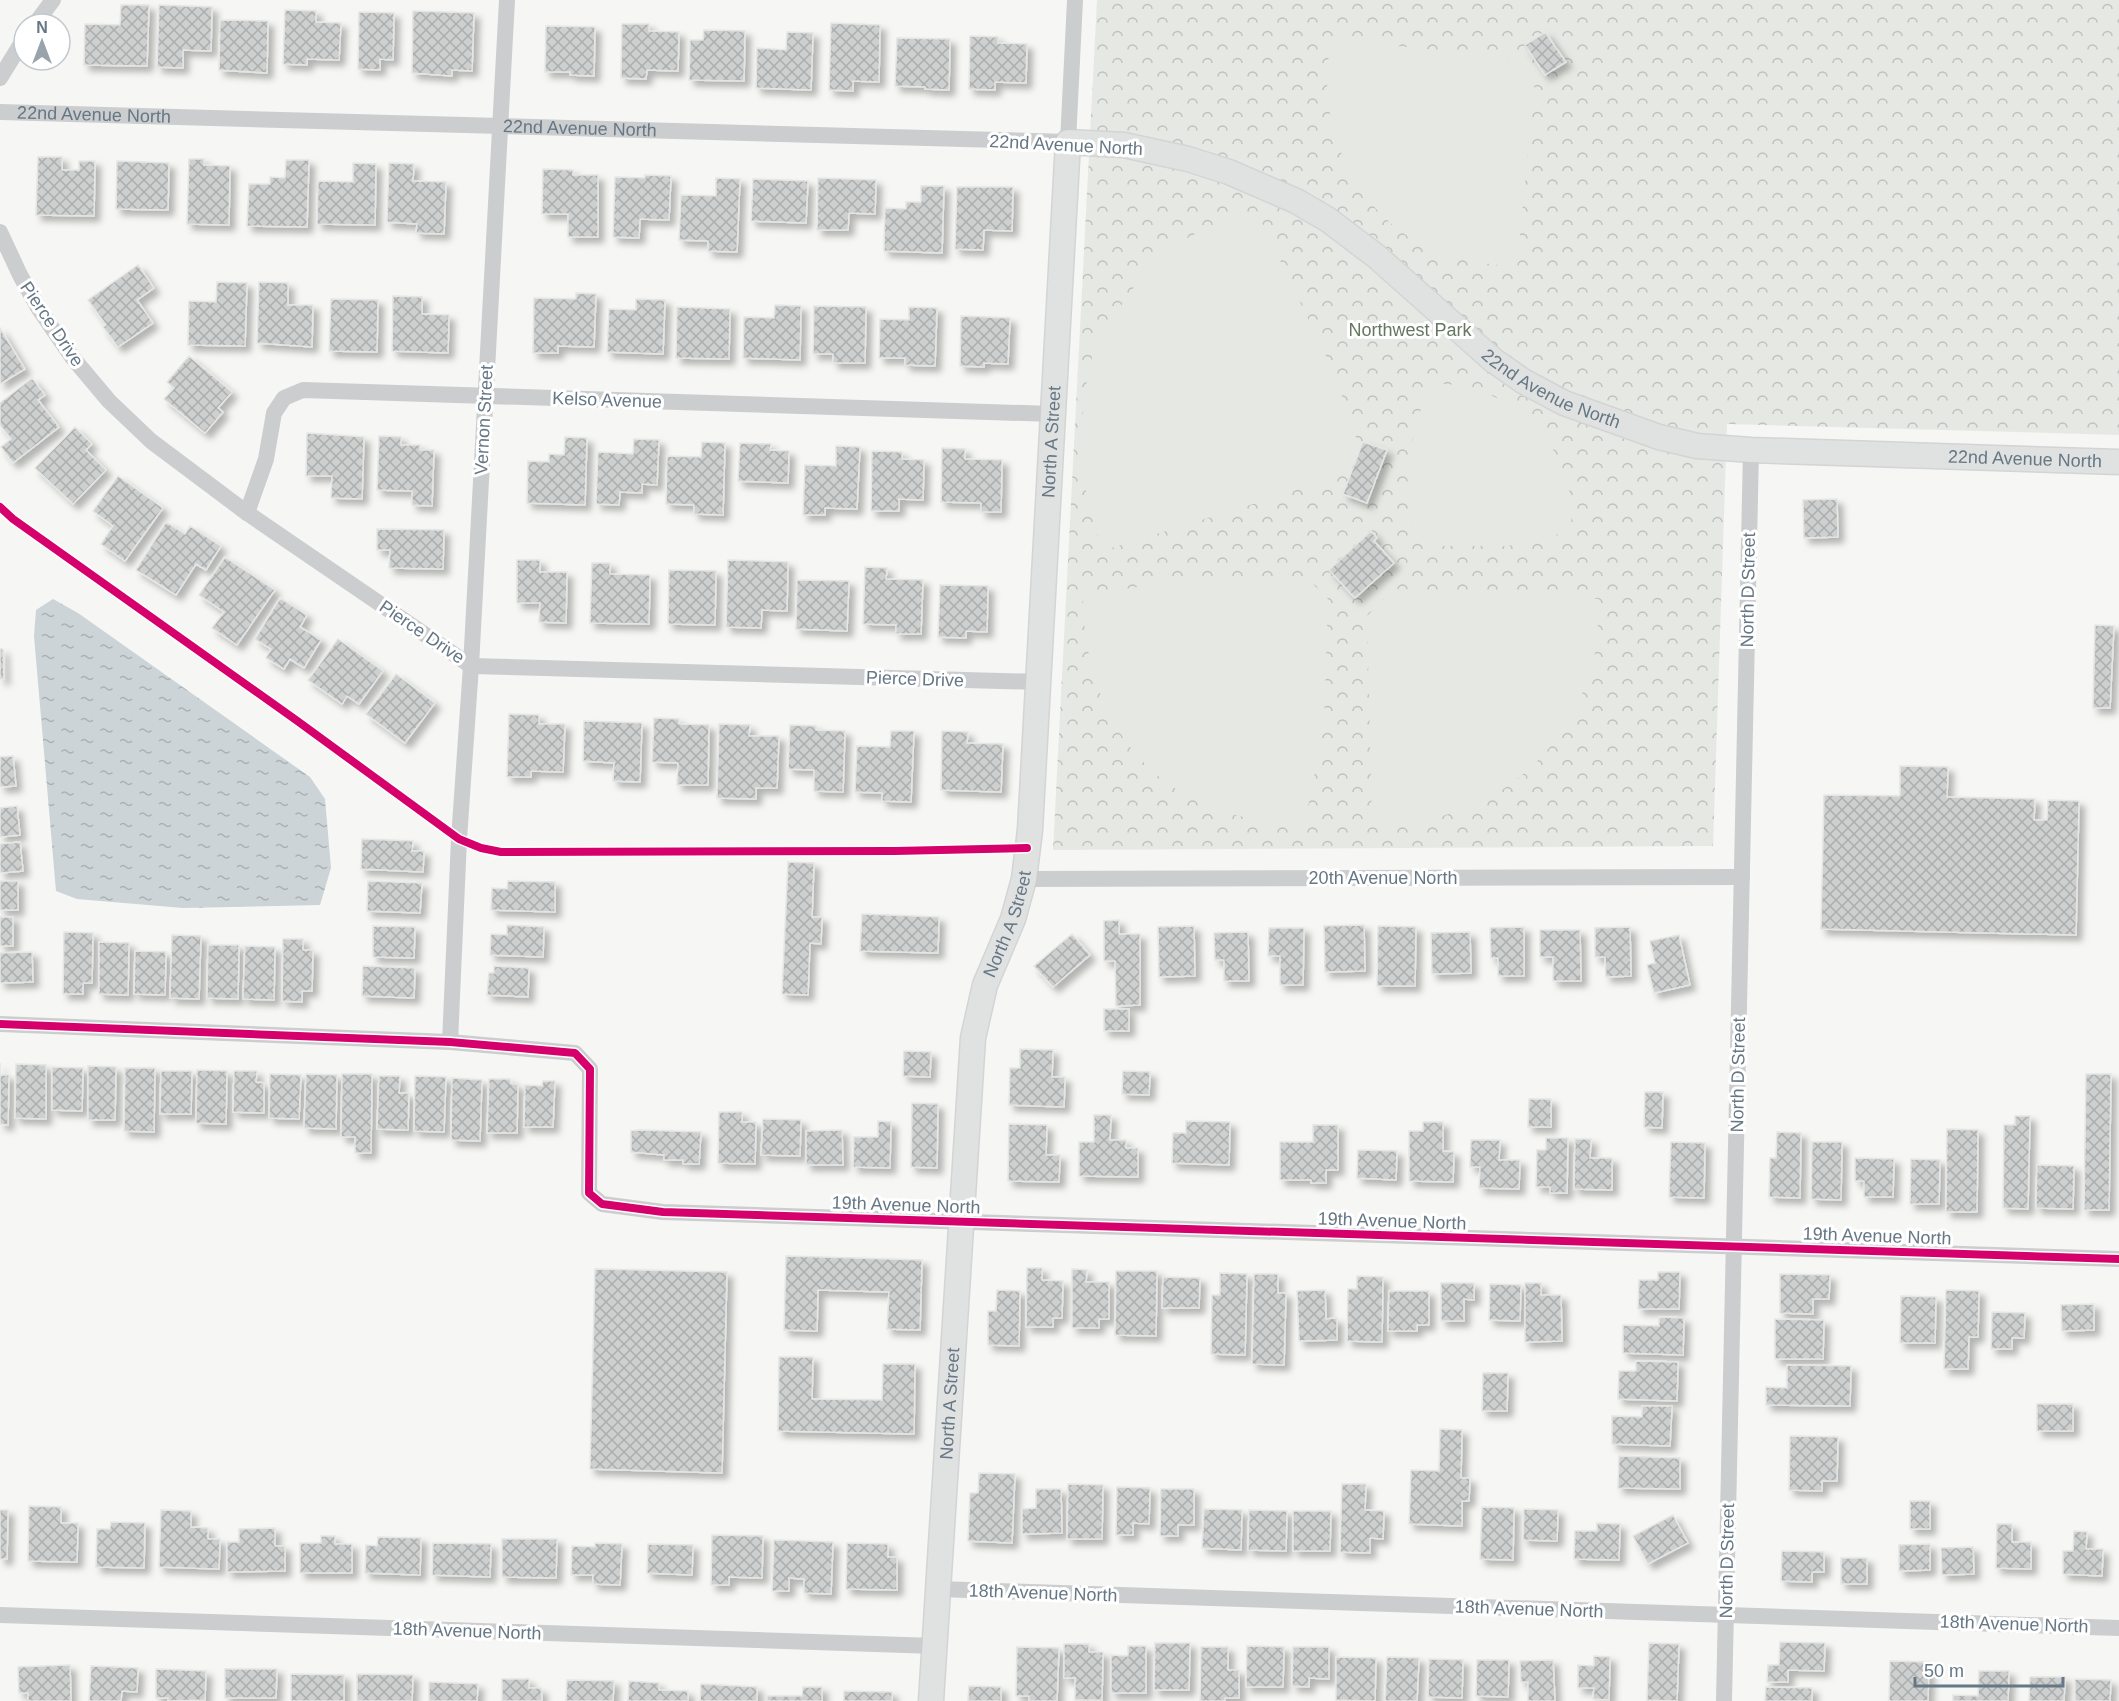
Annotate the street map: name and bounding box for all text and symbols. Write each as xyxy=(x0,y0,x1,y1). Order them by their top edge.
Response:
north arrow xyxy=(12,12,72,72)
text: N xyxy=(36,19,48,36)
street label: 22nd Avenue North xyxy=(17,102,171,127)
street label: 22nd Avenue North xyxy=(503,116,657,140)
street label: 22nd Avenue North xyxy=(989,131,1143,159)
street label: Pierce Drive xyxy=(16,278,88,370)
park label: Northwest Park xyxy=(1348,320,1473,340)
street label: 22nd Avenue North xyxy=(1478,345,1623,432)
street label: Vernon Street xyxy=(471,365,497,475)
street label: North A Street xyxy=(1038,385,1065,498)
street label: Kelso Avenue xyxy=(552,388,662,412)
street label: 22nd Avenue North xyxy=(1948,446,2102,471)
street label: North D Street xyxy=(1737,532,1759,648)
street label: Pierce Drive xyxy=(376,596,468,668)
street label: Pierce Drive xyxy=(866,667,964,691)
street label: 20th Avenue North xyxy=(1309,868,1457,888)
street label: North A Street xyxy=(979,870,1035,980)
street label: North D Street xyxy=(1727,1017,1749,1133)
street label: 19th Avenue North xyxy=(831,1192,981,1218)
street label: 19th Avenue North xyxy=(1317,1208,1467,1234)
street label: 19th Avenue North xyxy=(1802,1223,1952,1249)
street label: North A Street xyxy=(936,1347,963,1460)
street label: North D Street xyxy=(1716,1503,1738,1619)
street label: 18th Avenue North xyxy=(968,1580,1118,1606)
street label: 18th Avenue North xyxy=(1454,1596,1604,1622)
street label: 18th Avenue North xyxy=(1939,1611,2089,1637)
street label: 18th Avenue North xyxy=(392,1618,542,1644)
scale bar xyxy=(1915,1650,2064,1688)
text: 50 m xyxy=(1924,1661,1964,1681)

